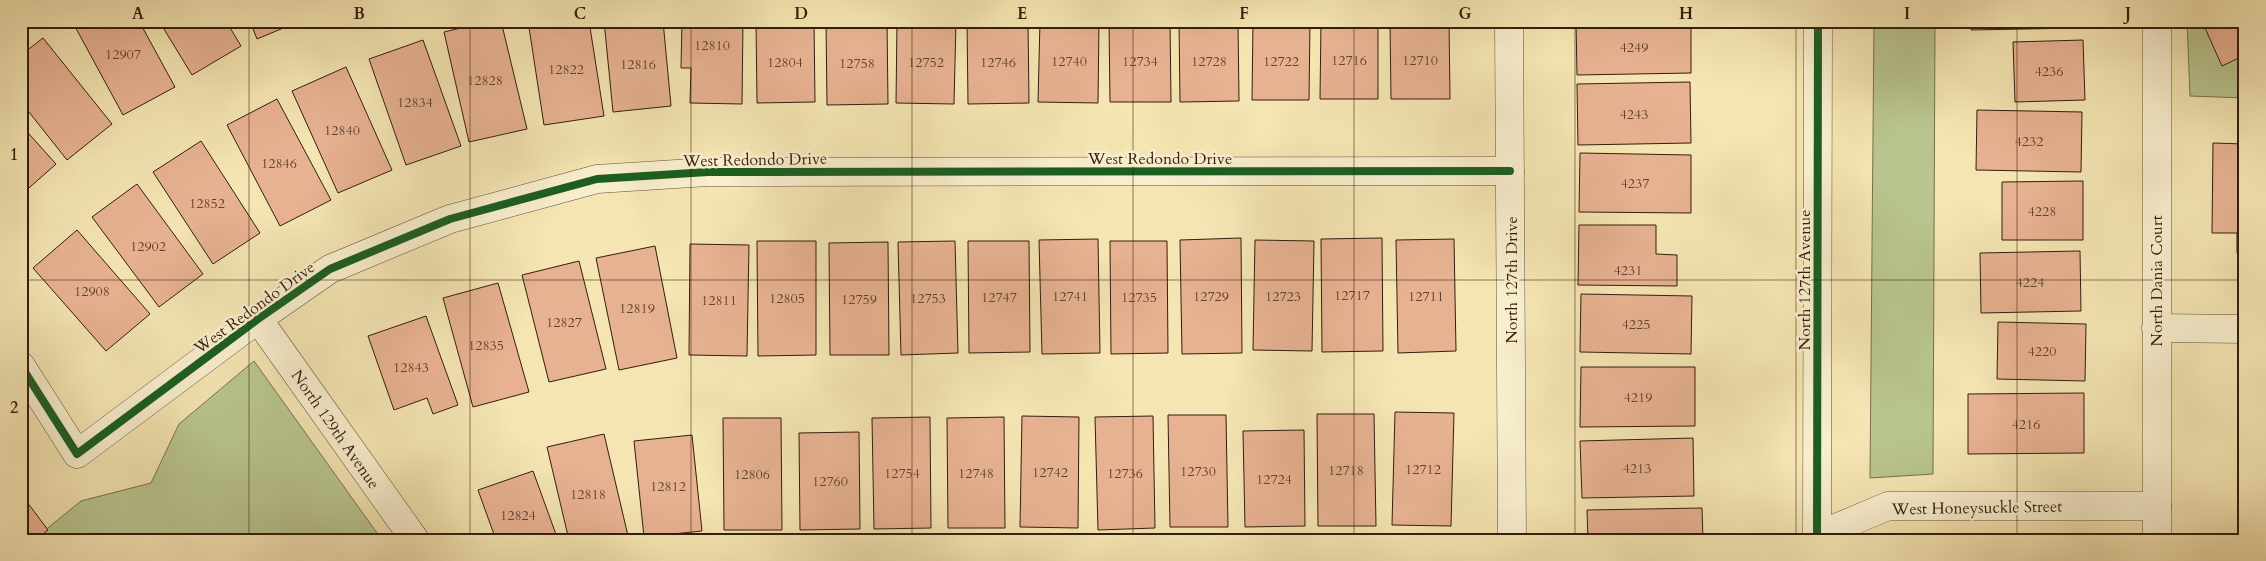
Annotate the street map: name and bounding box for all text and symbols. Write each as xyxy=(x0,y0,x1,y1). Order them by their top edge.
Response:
text: A xyxy=(132,3,144,25)
text: B xyxy=(353,3,365,25)
text: C xyxy=(574,3,586,25)
text: D xyxy=(794,3,808,25)
text: E xyxy=(1017,3,1027,25)
text: F xyxy=(1239,3,1249,25)
text: G xyxy=(1458,3,1472,25)
text: H xyxy=(1679,3,1693,25)
text: I xyxy=(1904,3,1910,25)
text: J xyxy=(2123,3,2131,25)
house number: 12810 xyxy=(694,36,730,55)
house number: 4249 xyxy=(1620,38,1648,57)
house number: 12907 xyxy=(105,45,141,64)
house number: 12716 xyxy=(1331,51,1367,70)
house number: 12710 xyxy=(1402,51,1438,70)
house number: 12740 xyxy=(1051,52,1087,71)
house number: 12734 xyxy=(1122,52,1158,71)
house number: 12728 xyxy=(1191,52,1227,71)
house number: 12722 xyxy=(1263,52,1299,71)
house number: 12804 xyxy=(767,53,803,72)
house number: 12752 xyxy=(908,53,944,72)
house number: 12746 xyxy=(980,53,1016,72)
house number: 12758 xyxy=(839,54,875,73)
house number: 12816 xyxy=(620,55,656,74)
house number: 12822 xyxy=(548,60,584,79)
house number: 4236 xyxy=(2035,62,2063,81)
house number: 12828 xyxy=(467,71,503,90)
house number: 12834 xyxy=(397,93,433,112)
house number: 4243 xyxy=(1620,105,1648,124)
house number: 12840 xyxy=(324,121,360,140)
house number: 4232 xyxy=(2015,132,2043,151)
text: 1 xyxy=(10,144,18,166)
street label: West Redondo Drive xyxy=(682,148,827,172)
street label: West Redondo Drive xyxy=(1087,148,1232,170)
house number: 12846 xyxy=(261,154,297,173)
house number: 4237 xyxy=(1621,174,1649,193)
house number: 12852 xyxy=(189,194,225,213)
house number: 4228 xyxy=(2028,202,2056,221)
street label: North 127th Avenue xyxy=(1794,210,1816,350)
street label: North Dania Court xyxy=(2146,215,2168,347)
street label: North 127th Drive xyxy=(1501,216,1523,344)
house number: 12902 xyxy=(130,237,166,256)
street label: West Redondo Drive xyxy=(189,256,319,360)
house number: 4231 xyxy=(1614,261,1642,280)
house number: 4224 xyxy=(2016,273,2044,292)
house number: 12908 xyxy=(74,282,110,301)
house number: 12717 xyxy=(1334,286,1370,305)
house number: 12741 xyxy=(1052,287,1088,306)
house number: 12729 xyxy=(1193,287,1229,306)
house number: 12723 xyxy=(1265,287,1301,306)
house number: 12711 xyxy=(1408,287,1444,306)
house number: 12747 xyxy=(981,288,1017,307)
house number: 12735 xyxy=(1121,288,1157,307)
house number: 12805 xyxy=(769,289,805,308)
house number: 12753 xyxy=(910,289,946,308)
house number: 12759 xyxy=(841,290,877,309)
house number: 12811 xyxy=(701,291,737,310)
house number: 12819 xyxy=(619,299,655,318)
house number: 12827 xyxy=(546,313,582,332)
house number: 4225 xyxy=(1622,315,1650,334)
house number: 12835 xyxy=(468,336,504,355)
house number: 4220 xyxy=(2028,342,2056,361)
house number: 12843 xyxy=(393,358,429,377)
street label: North 129th Avenue xyxy=(286,366,385,494)
house number: 4219 xyxy=(1624,388,1652,407)
text: 2 xyxy=(10,397,18,419)
house number: 4216 xyxy=(2012,415,2040,434)
house number: 4213 xyxy=(1623,459,1651,478)
house number: 12712 xyxy=(1405,460,1441,479)
house number: 12718 xyxy=(1328,461,1364,480)
house number: 12730 xyxy=(1180,462,1216,481)
house number: 12742 xyxy=(1032,463,1068,482)
house number: 12754 xyxy=(884,464,920,483)
house number: 12748 xyxy=(958,464,994,483)
house number: 12736 xyxy=(1107,464,1143,483)
house number: 12806 xyxy=(734,465,770,484)
house number: 12724 xyxy=(1256,470,1292,489)
house number: 12760 xyxy=(812,472,848,491)
house number: 12812 xyxy=(650,477,686,496)
house number: 12818 xyxy=(570,485,606,504)
street label: West Honeysuckle Street xyxy=(1891,496,2062,521)
house number: 12824 xyxy=(500,506,536,525)

